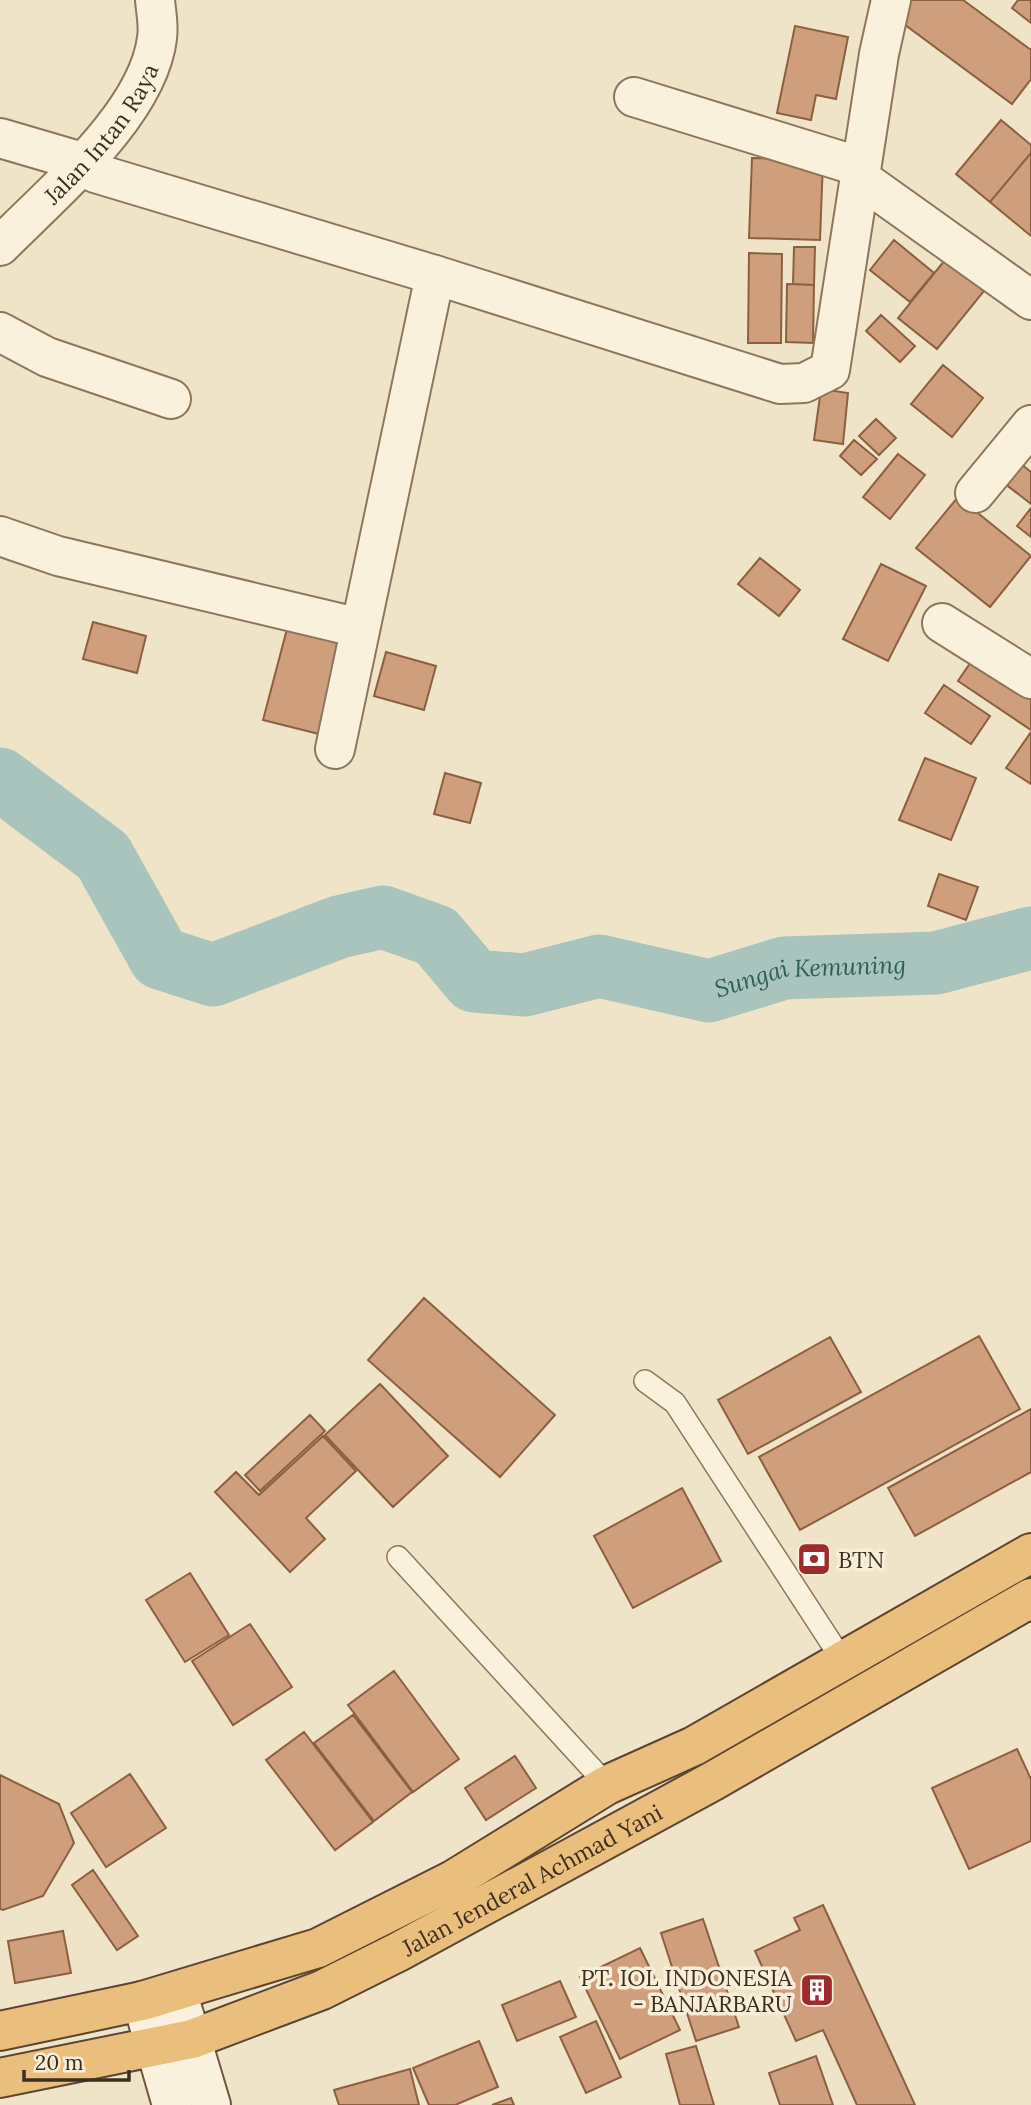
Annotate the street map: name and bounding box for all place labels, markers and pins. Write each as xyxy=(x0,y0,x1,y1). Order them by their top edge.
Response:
bank icon: BTN xyxy=(795,1540,833,1578)
place label: BTN xyxy=(838,1545,884,1574)
place label: PT. IOL INDONESIA - BANJARBARU xyxy=(580,1963,793,2018)
building icon: PT. IOL INDONESIA - BANJARBARU xyxy=(798,1971,836,2009)

